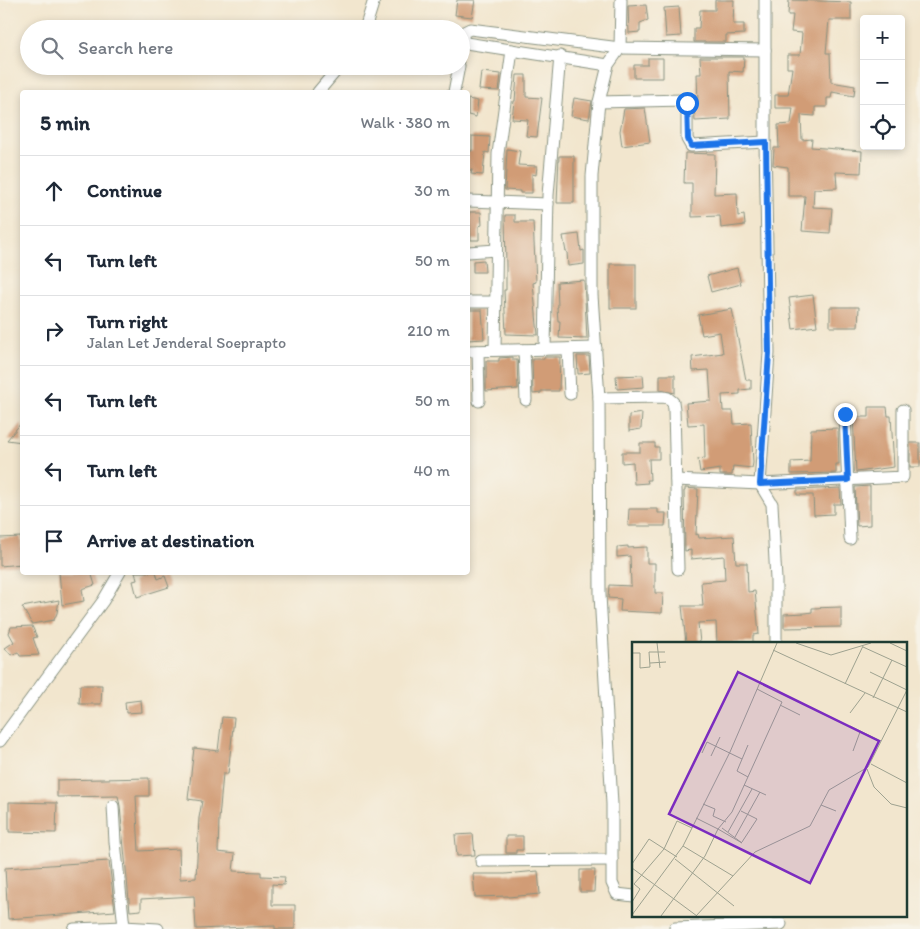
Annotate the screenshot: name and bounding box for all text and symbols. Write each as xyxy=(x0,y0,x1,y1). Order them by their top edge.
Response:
map controls xyxy=(860,15,905,150)
button: + xyxy=(860,15,905,60)
search box xyxy=(20,20,470,75)
icon: search xyxy=(38,34,66,62)
text: Search here xyxy=(78,36,173,59)
button: − xyxy=(860,60,905,105)
route start xyxy=(676,92,699,115)
button: locate xyxy=(860,105,905,150)
text: 5 min xyxy=(40,110,90,135)
text: Walk · 380 m xyxy=(360,113,450,132)
icon: ahead xyxy=(40,177,68,205)
text: Continue xyxy=(87,179,162,202)
text: 30 m xyxy=(414,181,450,200)
icon: left xyxy=(40,247,68,275)
text: Turn left xyxy=(87,249,157,272)
text: 50 m xyxy=(415,251,450,270)
text: Turn right xyxy=(87,310,168,333)
icon: right xyxy=(40,317,68,345)
text: 210 m xyxy=(407,321,450,340)
text: Jalan Let Jenderal Soeprapto xyxy=(87,333,286,352)
icon: left xyxy=(40,387,68,415)
text: Turn left xyxy=(87,389,157,412)
text: 50 m xyxy=(415,391,450,410)
route end xyxy=(834,403,857,426)
icon: left xyxy=(40,457,68,485)
text: Turn left xyxy=(87,459,157,482)
text: 40 m xyxy=(413,461,450,480)
icon: arrive xyxy=(40,527,68,555)
text: Arrive at destination xyxy=(87,529,254,552)
inset map xyxy=(632,642,908,916)

